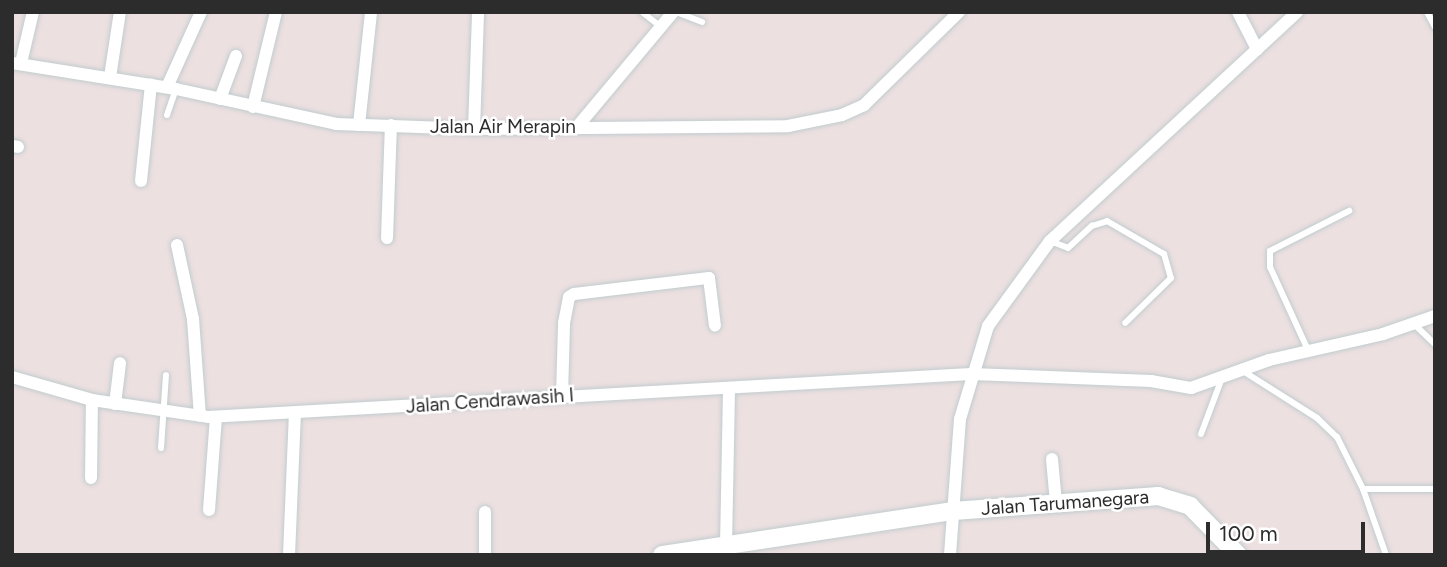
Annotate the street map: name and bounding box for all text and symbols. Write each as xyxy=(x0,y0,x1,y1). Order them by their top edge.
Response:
street label: Jalan Air Merapin xyxy=(430,116,576,138)
street label: Jalan Cendrawasih I xyxy=(405,384,575,418)
street label: Jalan Tarumanegara xyxy=(980,486,1150,520)
scale bar xyxy=(1209,508,1368,552)
text: 100 m xyxy=(1219,521,1278,546)

